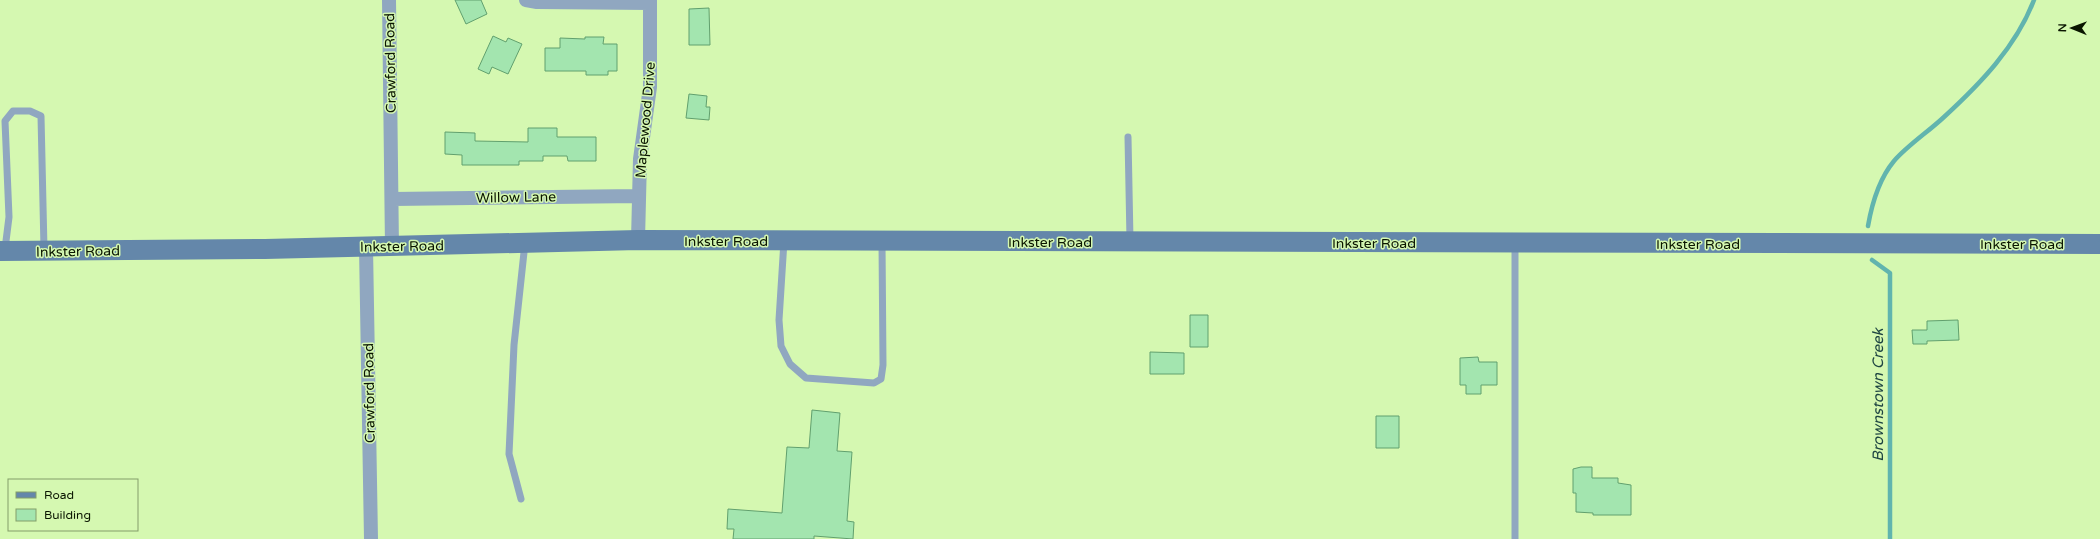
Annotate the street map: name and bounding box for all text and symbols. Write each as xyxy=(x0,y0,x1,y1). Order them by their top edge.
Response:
north arrow xyxy=(2052,8,2092,48)
street label: Crawford Road xyxy=(381,13,400,113)
text: N xyxy=(2056,23,2069,32)
street label: Maplewood Drive xyxy=(632,61,659,179)
street label: Willow Lane xyxy=(476,188,556,207)
street label: Inkster Road xyxy=(684,233,768,250)
street label: Inkster Road xyxy=(1008,234,1092,251)
street label: Inkster Road xyxy=(1332,235,1416,252)
street label: Inkster Road xyxy=(1656,236,1740,253)
street label: Inkster Road xyxy=(1980,236,2064,253)
street label: Inkster Road xyxy=(360,237,444,256)
street label: Inkster Road xyxy=(36,242,120,261)
water label: Brownstown Creek xyxy=(1869,326,1887,462)
street label: Crawford Road xyxy=(360,343,379,443)
legend xyxy=(8,479,138,531)
text: Road xyxy=(44,488,74,502)
text: Building xyxy=(44,508,91,522)

